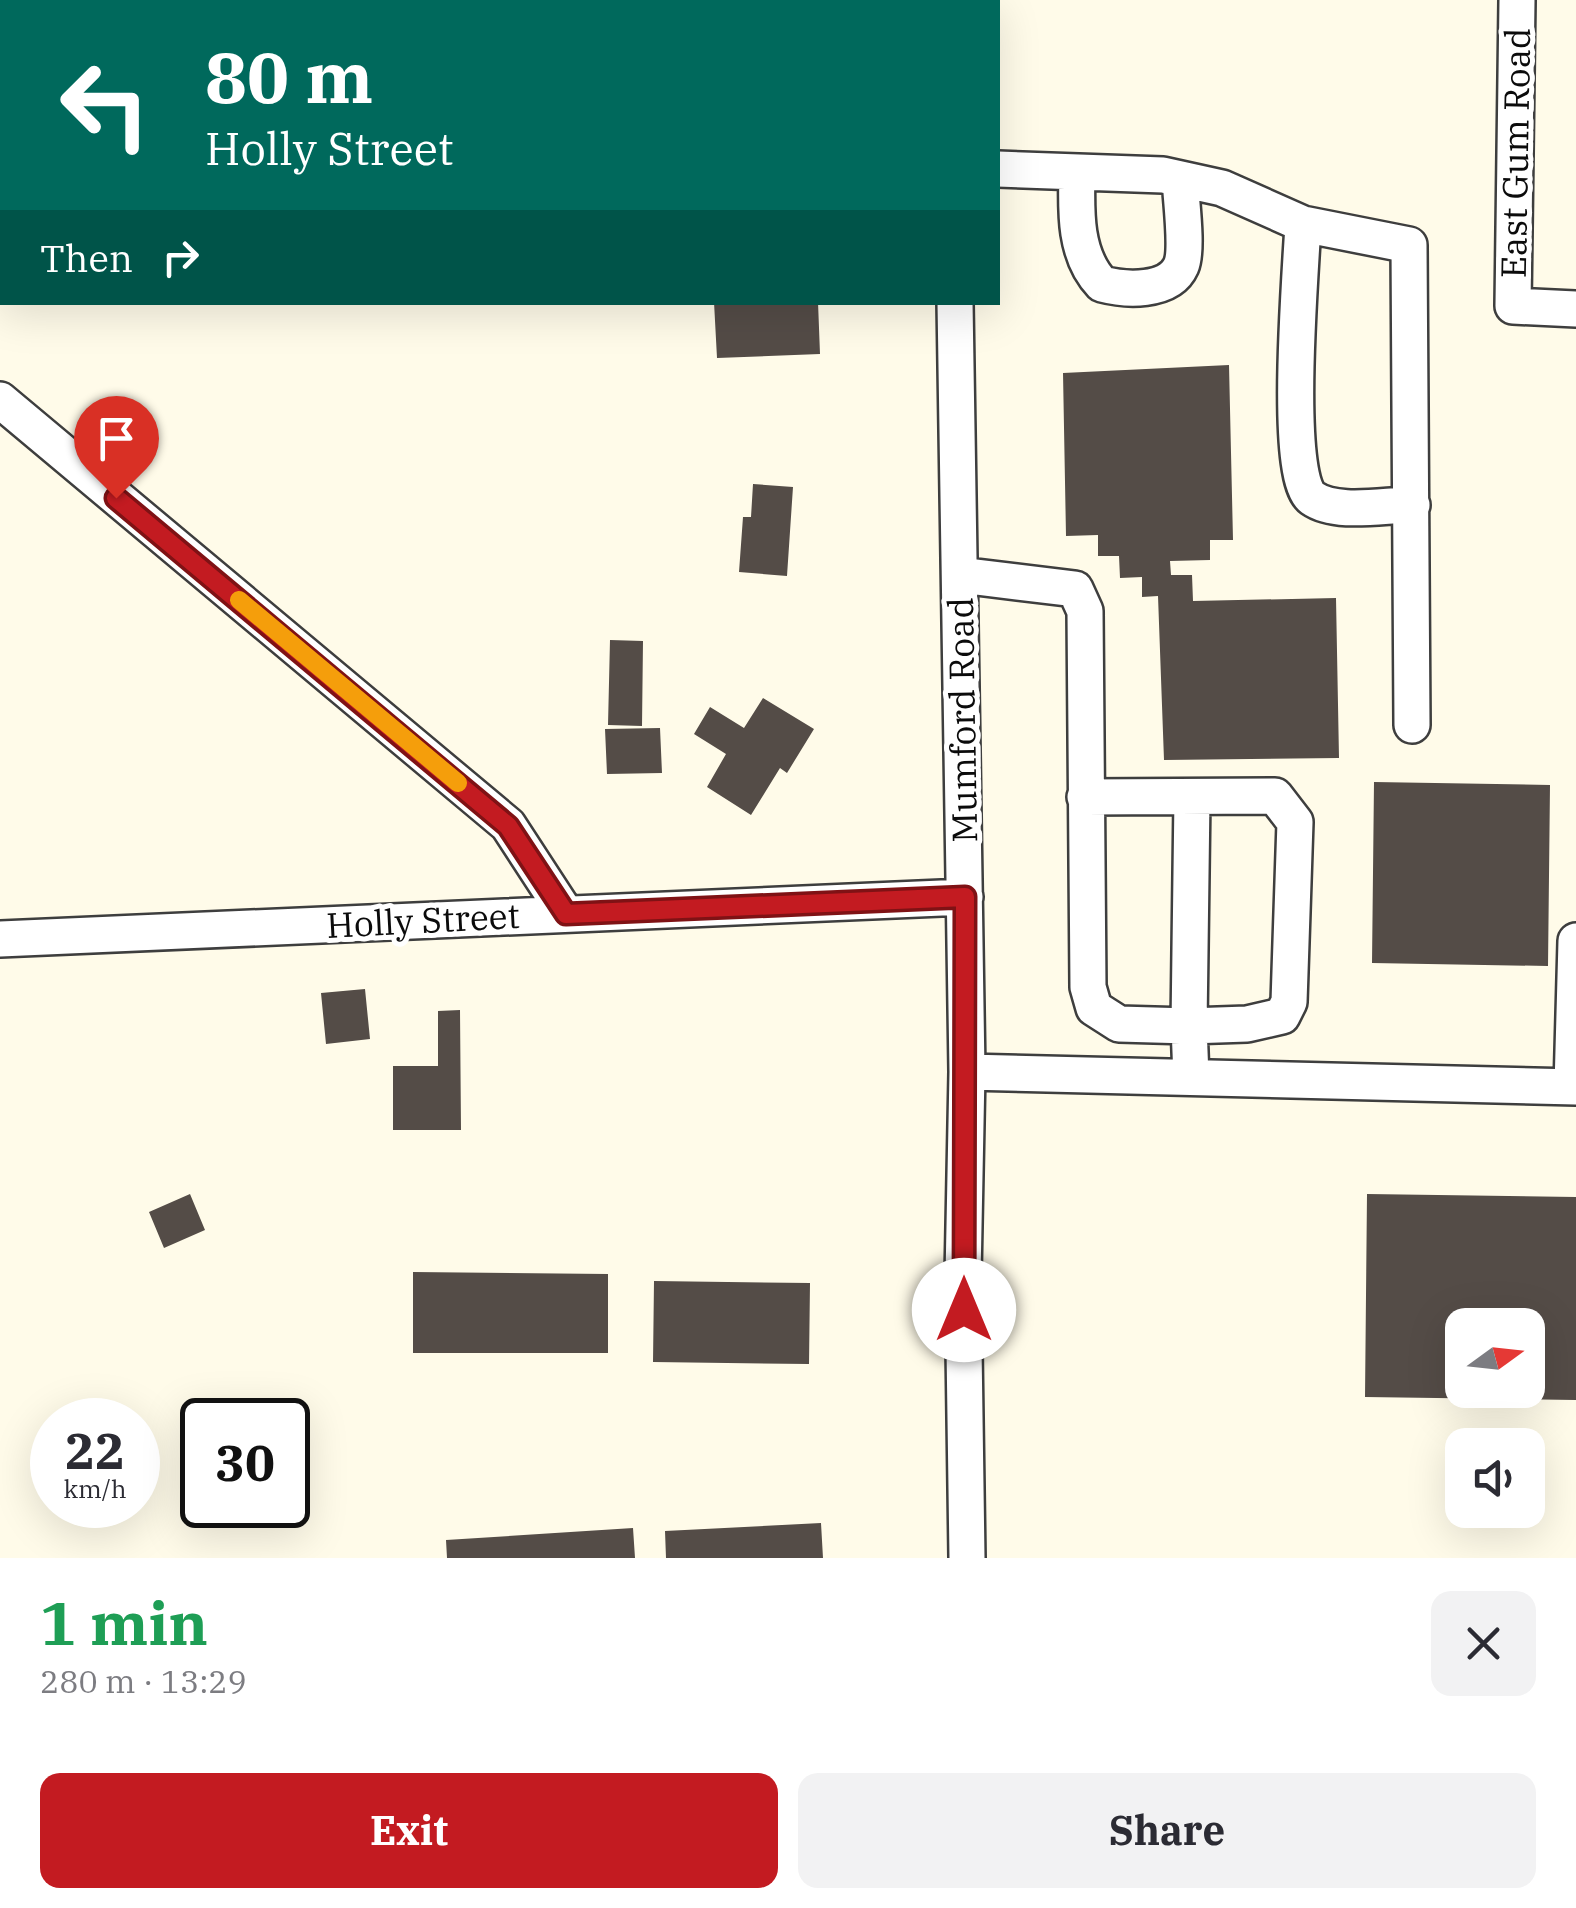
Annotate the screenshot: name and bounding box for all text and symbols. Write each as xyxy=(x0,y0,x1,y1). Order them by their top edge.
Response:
street label: East Gum Road xyxy=(1490,27,1540,279)
text: 80 m xyxy=(205,31,373,122)
icon: left xyxy=(40,40,170,170)
text: Holly Street xyxy=(205,119,454,177)
icon: right xyxy=(153,230,208,285)
text: Then xyxy=(40,233,133,282)
pin xyxy=(74,396,159,499)
icon: arrive xyxy=(89,411,144,466)
street label: Mumford Road xyxy=(937,597,987,843)
street label: Holly Street xyxy=(325,892,521,948)
position arrow xyxy=(912,1258,1016,1362)
north arrow xyxy=(1445,1308,1545,1408)
map controls xyxy=(1445,1308,1545,1528)
speed limit sign: 30 xyxy=(180,1398,310,1528)
text: 22 xyxy=(65,1418,125,1483)
button: sound xyxy=(1445,1428,1545,1528)
text: km/h xyxy=(63,1472,127,1505)
text: 1 min xyxy=(40,1583,208,1662)
button: close xyxy=(1431,1591,1536,1696)
text: 280 m · 13:29 xyxy=(40,1660,247,1702)
button: Exit xyxy=(40,1773,778,1888)
button: Share xyxy=(798,1773,1536,1888)

